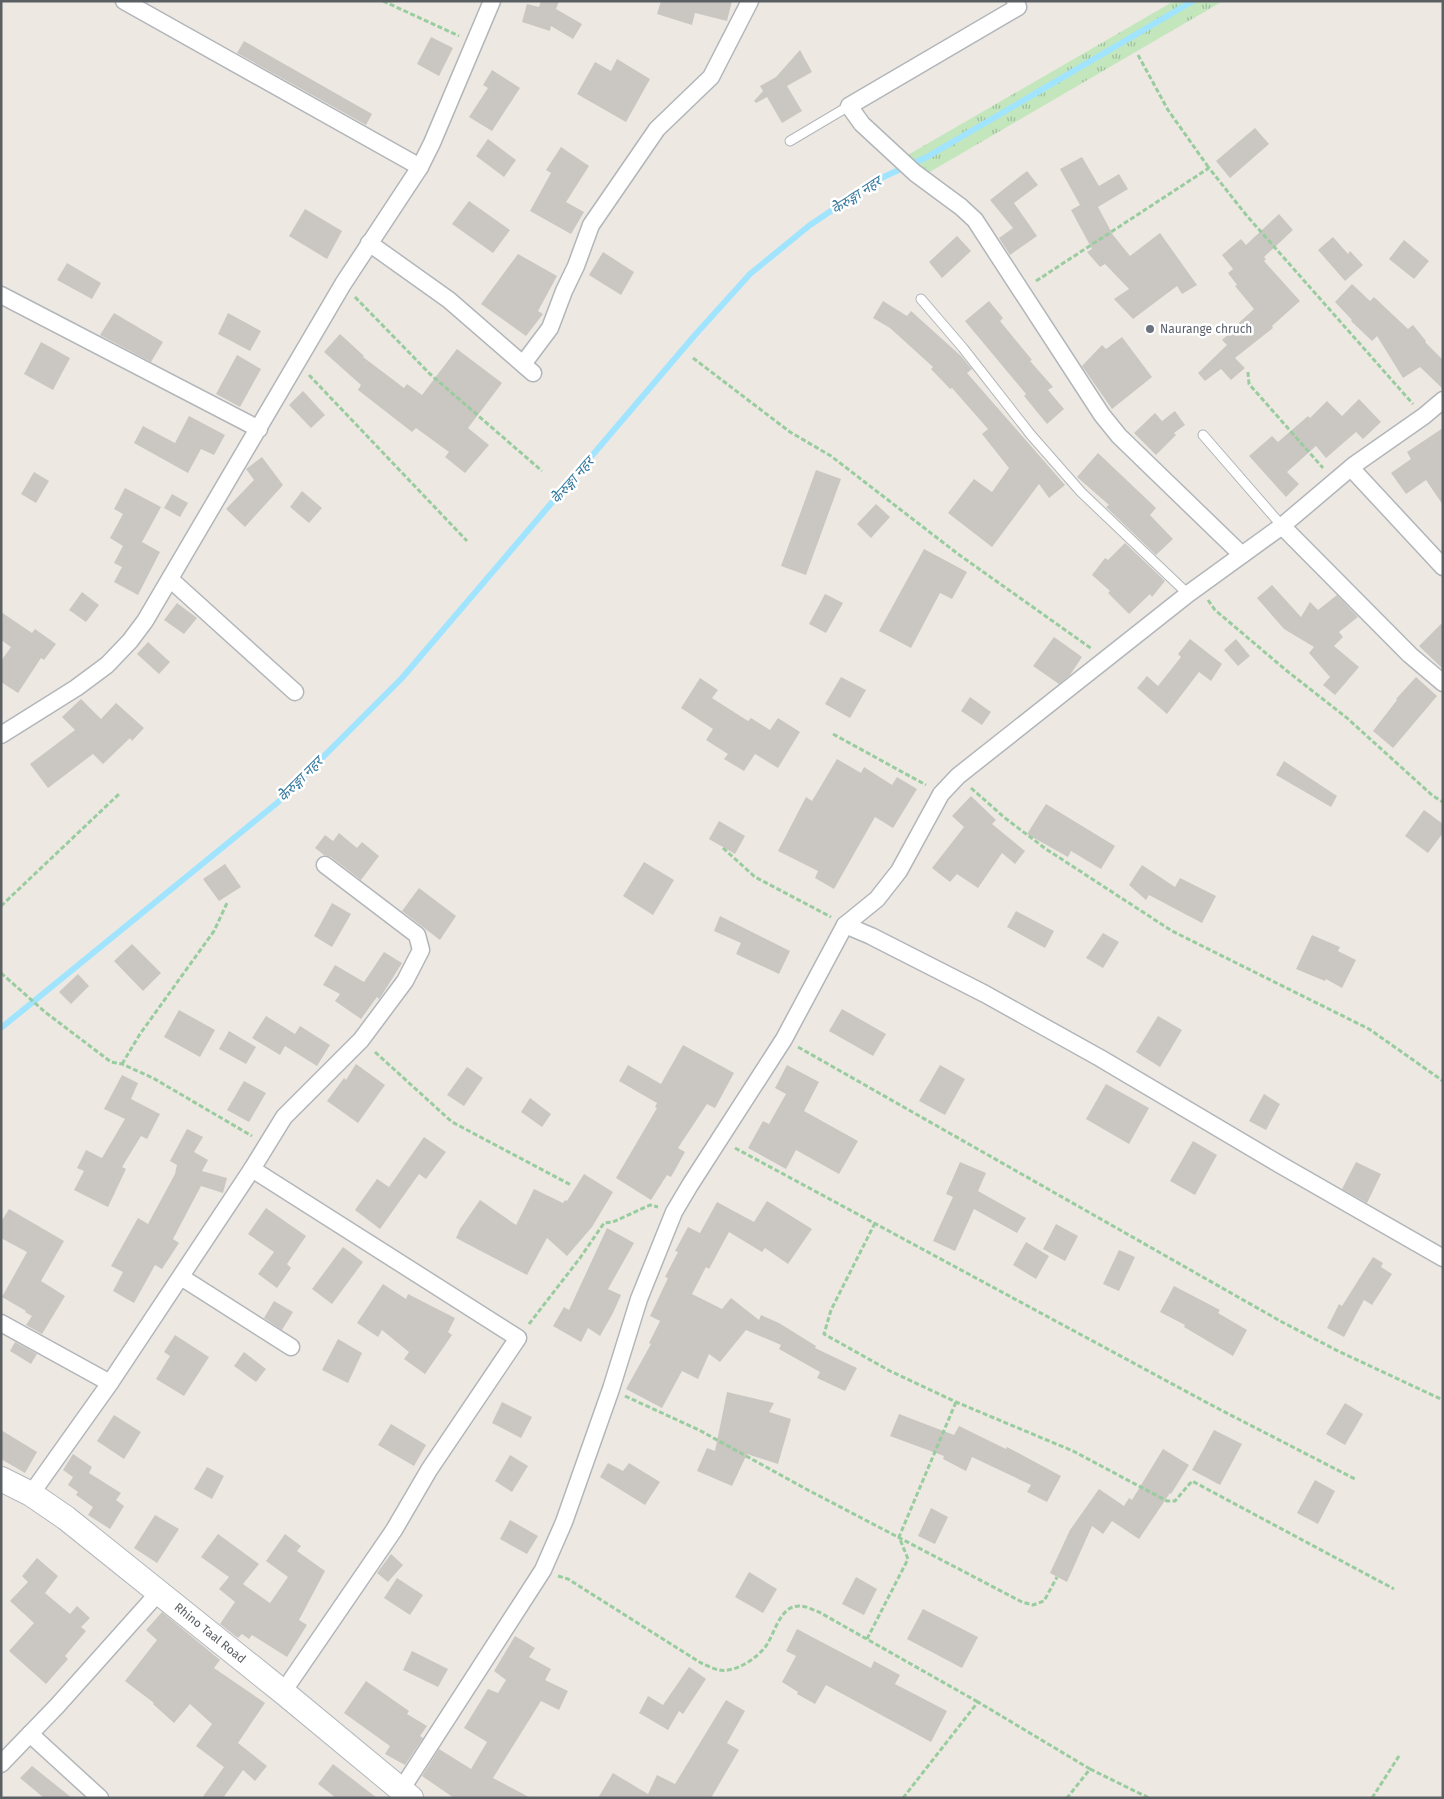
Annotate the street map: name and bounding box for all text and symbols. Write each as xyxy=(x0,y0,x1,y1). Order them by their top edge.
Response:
water label: केेरुङ्गा नहर xyxy=(828,171,887,218)
place label: Naurange chruch xyxy=(1160,322,1252,336)
marker: Naurange chruch xyxy=(1144,323,1156,335)
water label: केेरुङ्गा नहर xyxy=(548,451,599,507)
water label: केेरुङ्गा नहर xyxy=(274,751,329,805)
street label: Rhino Taal Road xyxy=(171,1600,249,1666)

